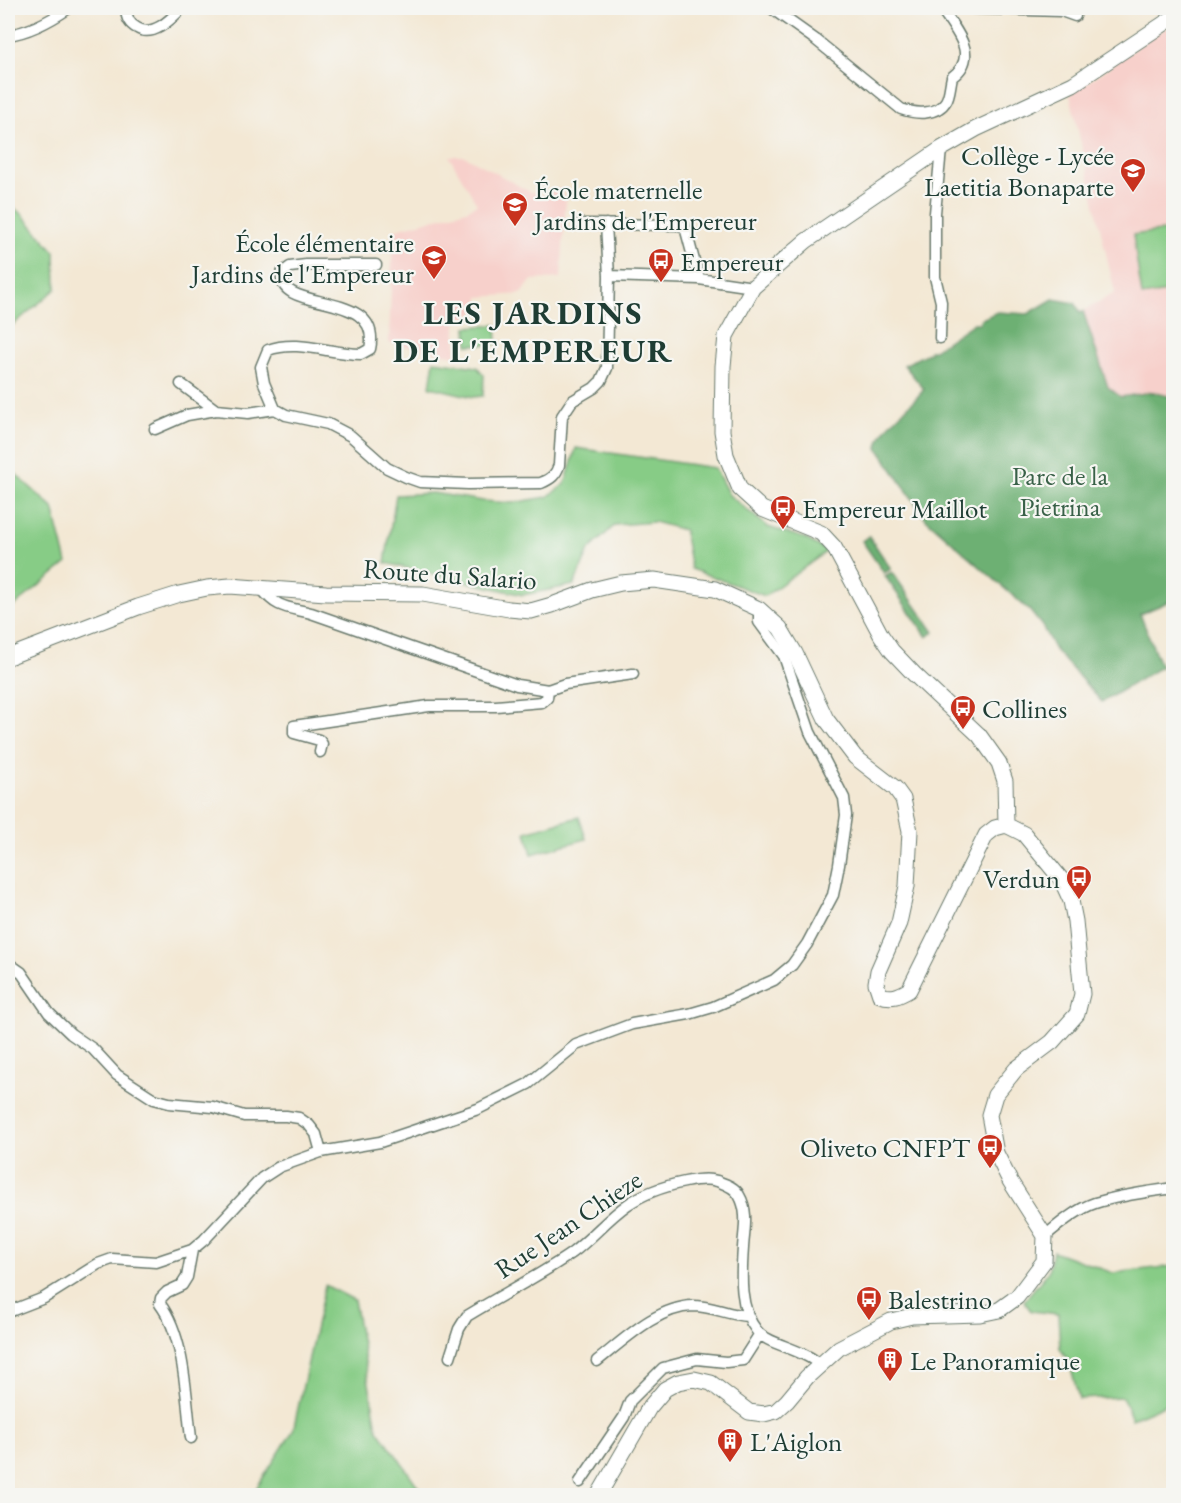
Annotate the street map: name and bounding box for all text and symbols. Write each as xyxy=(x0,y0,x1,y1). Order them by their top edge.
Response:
place label: Collège - Lycée Laetitia Bonaparte xyxy=(924,138,1114,204)
school or university icon: Collège - Lycée Laetitia Bonaparte xyxy=(1118,156,1148,194)
place label: École maternelle Jardins de l'Empereur xyxy=(532,172,757,238)
school or university icon: École maternelle Jardins de l'Empereur xyxy=(500,190,530,228)
place label: École élémentaire Jardins de l'Empereur xyxy=(189,225,414,291)
school or university icon: École élémentaire Jardins de l'Empereur xyxy=(419,243,449,281)
place label: Empereur xyxy=(680,244,784,279)
bus stop icon: Empereur xyxy=(646,246,676,284)
district label: LES JARDINS DE L'EMPEREUR xyxy=(393,291,673,372)
park label: Parc de la Pietrina xyxy=(1012,458,1109,524)
place label: Empereur Maillot xyxy=(802,491,987,526)
bus stop icon: Empereur Maillot xyxy=(768,493,798,531)
street label: Route du Salario xyxy=(362,550,538,598)
place label: Collines xyxy=(982,691,1067,726)
bus stop icon: Collines xyxy=(948,693,978,731)
place label: Verdun xyxy=(983,861,1060,896)
bus stop icon: Verdun xyxy=(1064,863,1094,901)
place label: Oliveto CNFPT xyxy=(800,1130,971,1165)
bus stop icon: Oliveto CNFPT xyxy=(975,1132,1005,1170)
street label: Rue Jean Chieze xyxy=(488,1162,648,1286)
place label: Balestrino xyxy=(888,1282,992,1317)
bus stop icon: Balestrino xyxy=(854,1284,884,1322)
place label: Le Panoramique xyxy=(910,1343,1080,1378)
building icon: Le Panoramique xyxy=(875,1345,905,1383)
place label: L'Aiglon xyxy=(750,1424,842,1459)
building icon: L'Aiglon xyxy=(715,1426,745,1464)

